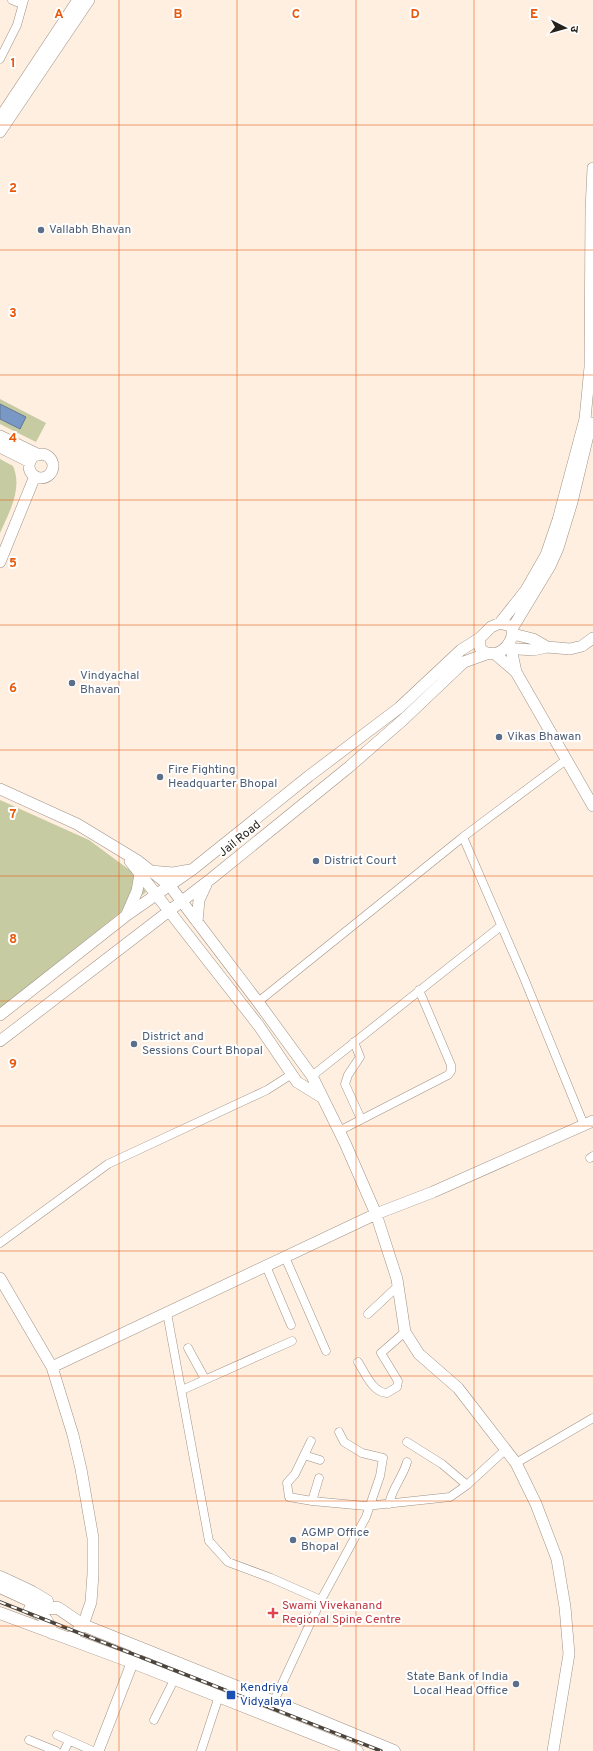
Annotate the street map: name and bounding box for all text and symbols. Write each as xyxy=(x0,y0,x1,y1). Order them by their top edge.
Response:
text: A xyxy=(54,7,64,23)
text: B xyxy=(174,7,183,23)
text: C xyxy=(292,7,300,23)
text: D xyxy=(410,7,420,23)
text: E xyxy=(530,7,538,23)
north arrow xyxy=(545,8,585,48)
text: उ xyxy=(567,25,581,33)
text: 1 xyxy=(10,56,16,72)
text: 2 xyxy=(9,181,17,197)
place label: Vallabh Bhavan xyxy=(49,222,131,238)
marker: Vallabh Bhavan xyxy=(36,225,46,235)
text: 3 xyxy=(9,306,17,322)
text: 4 xyxy=(9,431,17,447)
text: 5 xyxy=(9,556,17,572)
place label: Vindyachal Bhavan xyxy=(80,668,139,698)
marker: Vindyachal Bhavan xyxy=(67,678,77,688)
text: 6 xyxy=(9,681,17,697)
place label: Vikas Bhawan xyxy=(507,729,581,745)
marker: Vikas Bhawan xyxy=(494,732,504,742)
place label: Fire Fighting Headquarter Bhopal xyxy=(168,762,277,792)
marker: Fire Fighting Headquarter Bhopal xyxy=(155,772,165,782)
text: 7 xyxy=(10,807,17,823)
street label: Jail Road xyxy=(216,817,264,861)
place label: District Court xyxy=(324,853,396,869)
marker: District Court xyxy=(311,856,321,866)
text: 8 xyxy=(9,932,17,948)
place label: District and Sessions Court Bhopal xyxy=(142,1029,263,1059)
marker: District and Sessions Court Bhopal xyxy=(129,1039,139,1049)
text: 9 xyxy=(9,1057,17,1073)
place label: AGMP Office Bhopal xyxy=(301,1525,369,1555)
marker: AGMP Office Bhopal xyxy=(288,1535,298,1545)
place label: Swami Vivekanand Regional Spine Centre xyxy=(282,1598,401,1628)
marker: Swami Vivekanand Regional Spine Centre xyxy=(267,1607,279,1619)
place label: State Bank of India Local Head Office xyxy=(406,1669,508,1699)
marker: State Bank of India Local Head Office xyxy=(511,1679,521,1689)
place label: Kendriya Vidyalaya xyxy=(240,1680,292,1710)
marker: Kendriya Vidyalaya xyxy=(225,1689,237,1701)

